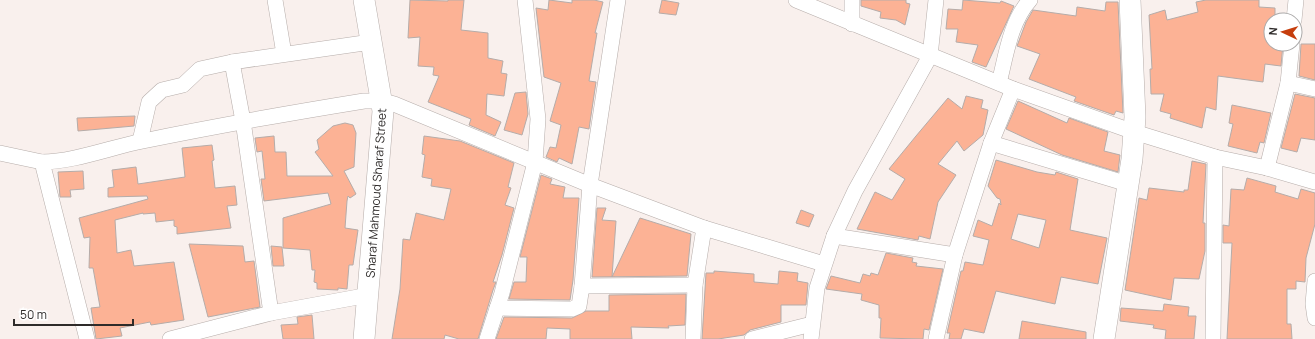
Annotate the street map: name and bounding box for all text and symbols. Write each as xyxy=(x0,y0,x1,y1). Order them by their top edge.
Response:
north arrow xyxy=(1263,12,1303,52)
text: N xyxy=(1265,27,1280,36)
street label: Sharaf Mahmoud Sharaf Street xyxy=(362,107,390,278)
scale bar xyxy=(14,301,133,327)
text: 50 m xyxy=(20,306,47,323)

